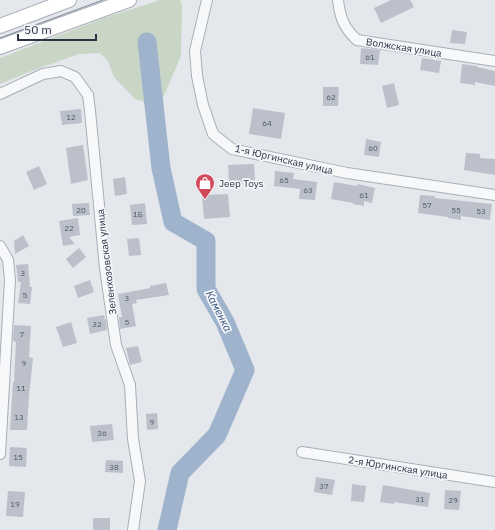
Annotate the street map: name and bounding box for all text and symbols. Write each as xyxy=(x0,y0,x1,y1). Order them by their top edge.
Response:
scale bar xyxy=(18,16,96,42)
text: 50 m xyxy=(24,22,52,37)
street label: Волжская улица xyxy=(365,35,443,60)
house number: 61 xyxy=(365,52,375,62)
house number: 62 xyxy=(326,92,336,102)
house number: 12 xyxy=(66,112,76,122)
house number: 64 xyxy=(262,118,272,128)
street label: 1-я Юргинская улица xyxy=(234,142,335,177)
house number: 60 xyxy=(368,143,378,153)
shop icon: Jeep Toys xyxy=(194,172,216,200)
house number: 65 xyxy=(279,175,289,185)
place label: Jeep Toys xyxy=(219,177,264,190)
house number: 63 xyxy=(303,185,313,195)
house number: 61 xyxy=(359,190,369,200)
house number: 57 xyxy=(422,200,432,210)
house number: 20 xyxy=(76,205,86,215)
house number: 55 xyxy=(451,205,461,215)
house number: 53 xyxy=(476,206,486,216)
street label: Зеленхозовская улица xyxy=(93,208,119,315)
house number: 1Б xyxy=(133,209,143,219)
house number: 22 xyxy=(64,223,74,233)
house number: 3 xyxy=(21,268,26,278)
water label: Каменка xyxy=(203,288,235,334)
house number: 5 xyxy=(23,290,28,300)
house number: 3 xyxy=(125,293,130,303)
house number: 5 xyxy=(125,317,130,327)
house number: 32 xyxy=(92,319,102,329)
house number: 7 xyxy=(20,329,25,339)
house number: 9 xyxy=(22,358,27,368)
house number: 11 xyxy=(16,383,26,393)
house number: 13 xyxy=(14,412,24,422)
house number: 9 xyxy=(150,417,155,427)
house number: 36 xyxy=(97,428,107,438)
house number: 15 xyxy=(13,452,23,462)
street label: 2-я Юргинская улица xyxy=(347,453,449,482)
house number: 38 xyxy=(109,462,119,472)
house number: 37 xyxy=(319,481,329,491)
house number: 31 xyxy=(415,494,425,504)
house number: 29 xyxy=(448,495,458,505)
house number: 19 xyxy=(10,499,20,509)

